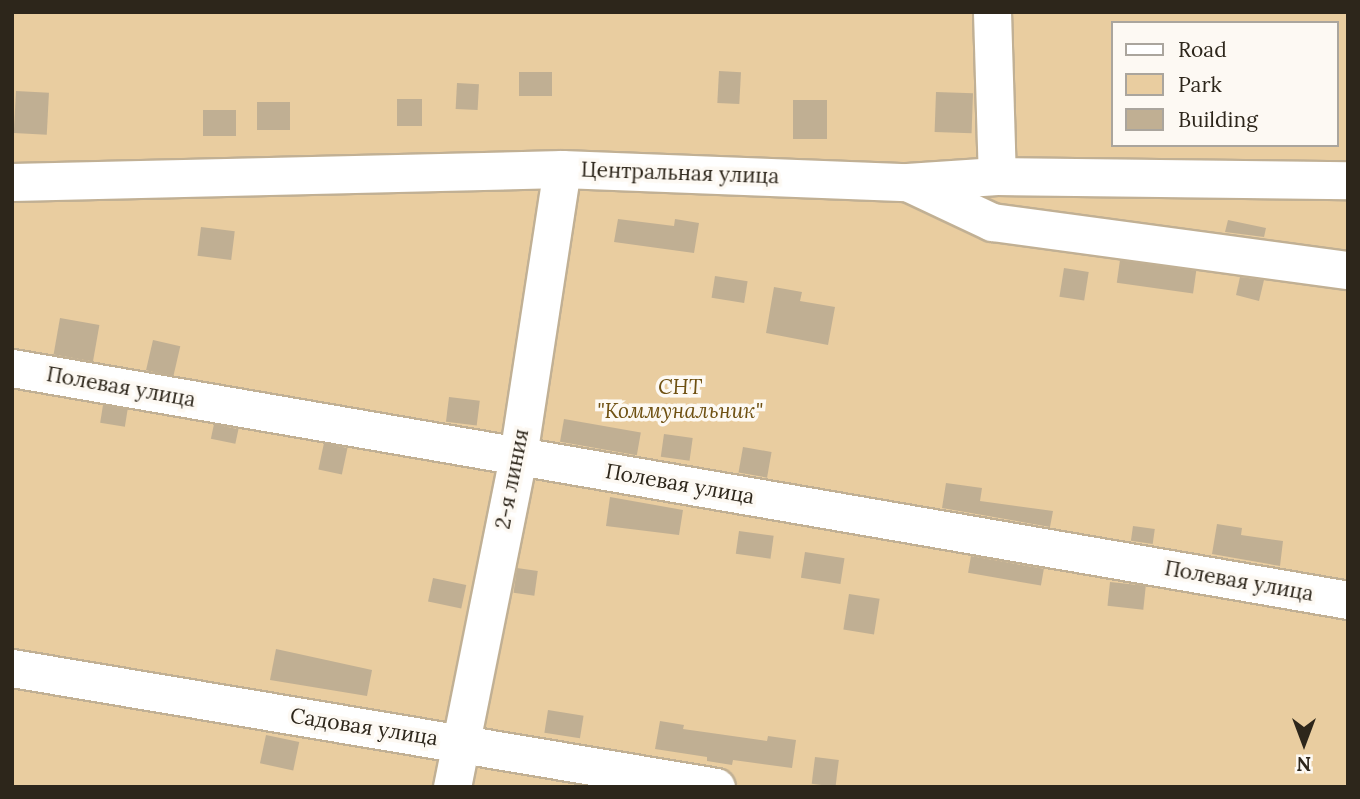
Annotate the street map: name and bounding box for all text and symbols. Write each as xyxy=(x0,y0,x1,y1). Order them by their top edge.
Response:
legend xyxy=(1112,21,1339,147)
text: Road xyxy=(1178,36,1227,63)
text: Park xyxy=(1178,71,1222,98)
text: Building xyxy=(1178,106,1258,133)
street label: Центральная улица xyxy=(580,157,780,189)
street label: Полевая улица xyxy=(45,362,197,412)
park label: СНТ "Коммунальник" xyxy=(597,374,763,424)
street label: 2-я линия xyxy=(490,427,534,531)
street label: Полевая улица xyxy=(604,459,756,509)
street label: Полевая улица xyxy=(1163,556,1315,606)
street label: Садовая улица xyxy=(288,703,440,751)
north arrow xyxy=(1269,708,1339,778)
text: N xyxy=(1297,752,1311,776)

